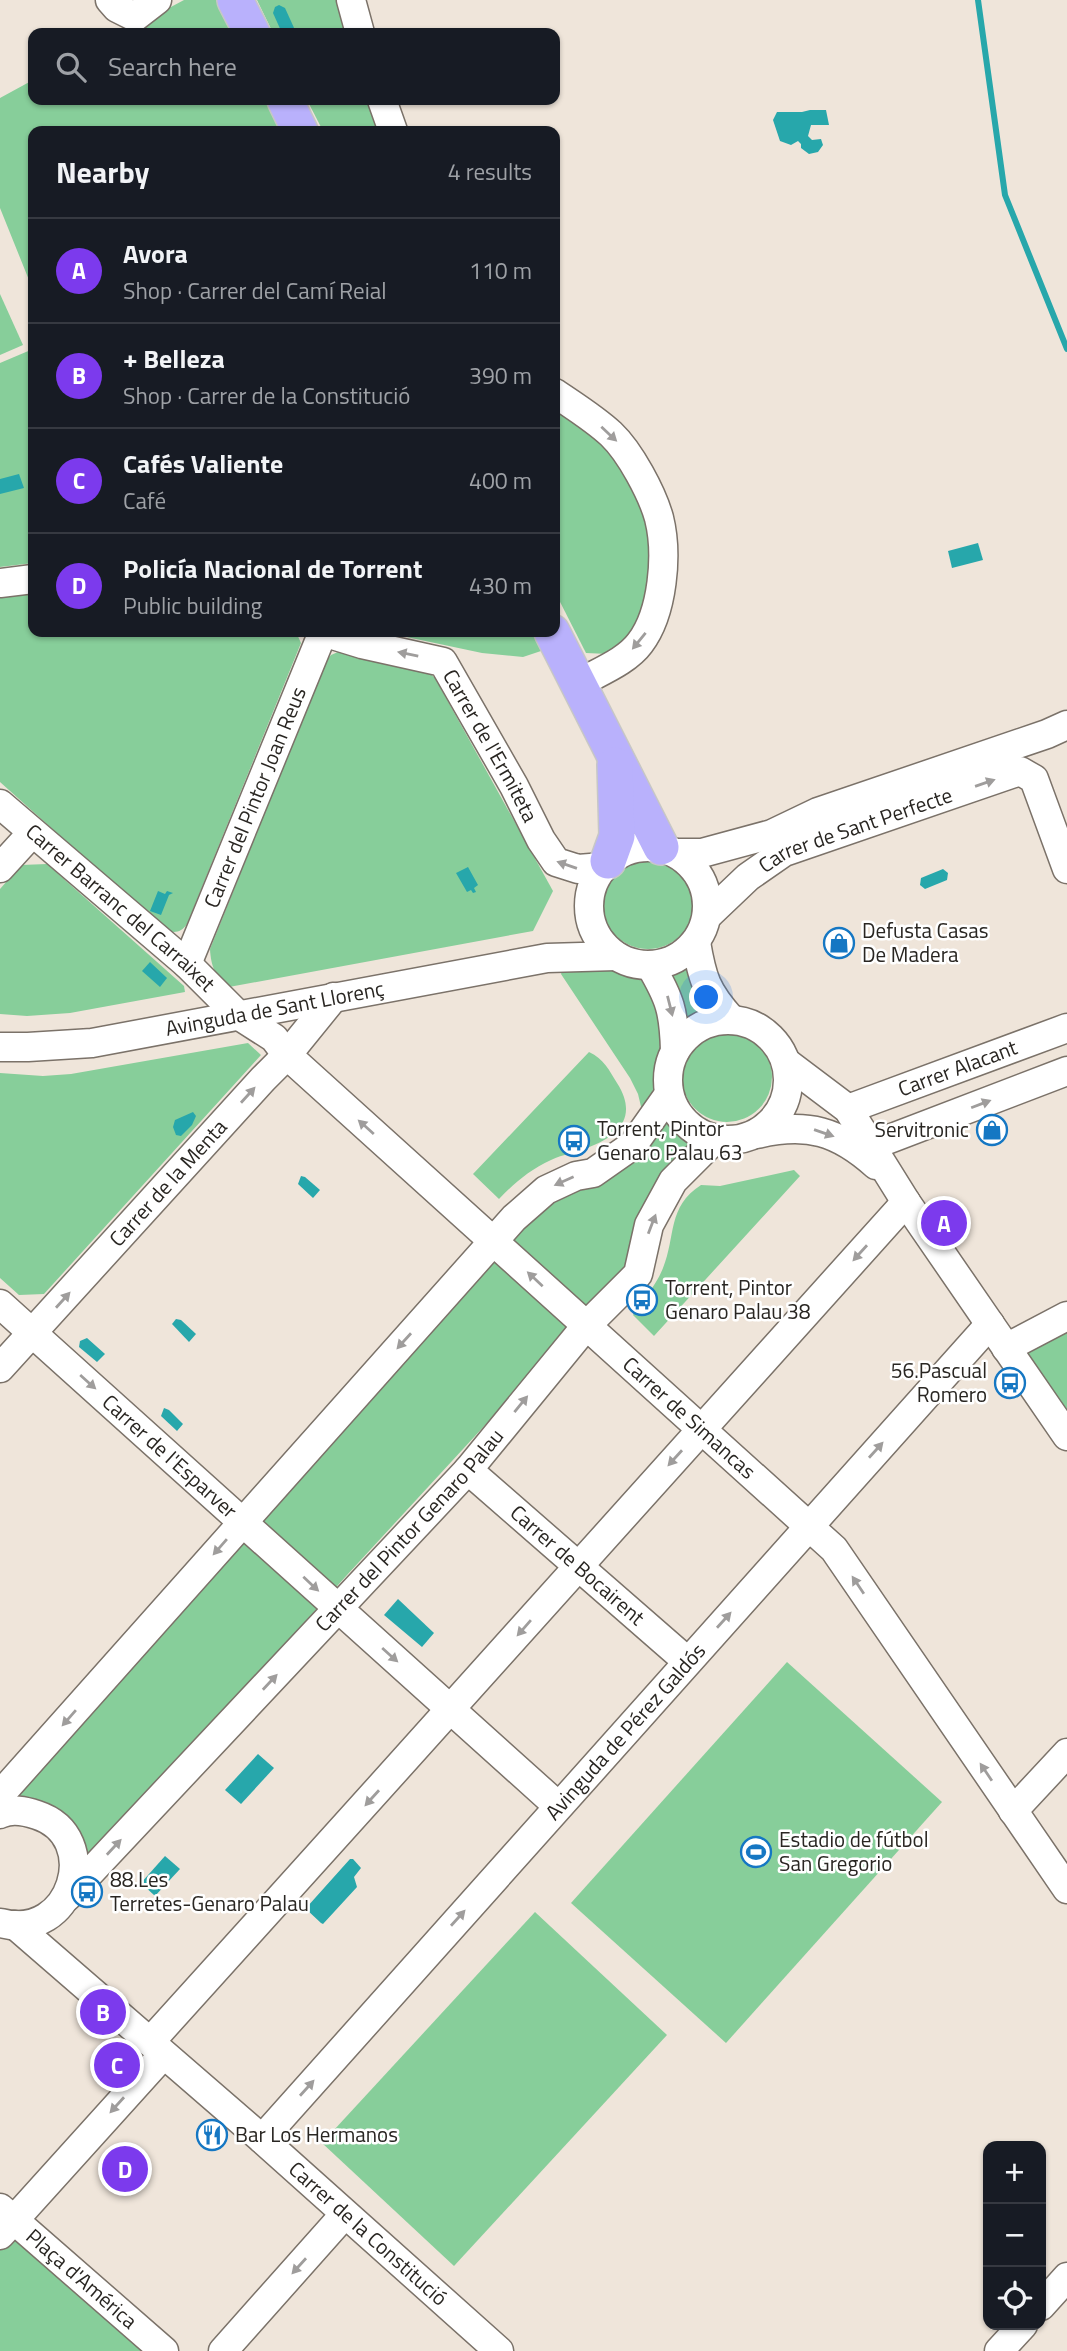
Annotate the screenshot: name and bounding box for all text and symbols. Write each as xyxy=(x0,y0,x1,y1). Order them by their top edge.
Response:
search box xyxy=(28,28,560,105)
text: Search here xyxy=(108,47,237,86)
icon: search xyxy=(52,48,90,86)
text: Nearby xyxy=(56,149,149,195)
text: 4 results xyxy=(448,154,532,189)
text: Avora xyxy=(123,234,188,273)
text: A xyxy=(72,253,86,288)
text: 110 m xyxy=(469,253,532,288)
text: Shop · Carrer del Camí Reial xyxy=(123,273,387,308)
text: + Belleza xyxy=(123,339,225,378)
text: B xyxy=(72,358,86,393)
text: 390 m xyxy=(469,358,532,393)
text: Shop · Carrer de la Constitució xyxy=(123,378,410,413)
one-way arrow xyxy=(600,426,618,442)
text: Cafés Valiente xyxy=(123,444,283,483)
text: C xyxy=(73,463,85,498)
text: 400 m xyxy=(469,463,532,498)
text: Café xyxy=(123,483,166,518)
text: Policía Nacional de Torrent xyxy=(123,549,422,588)
text: D xyxy=(72,568,86,603)
text: 430 m xyxy=(469,568,532,603)
text: Public building xyxy=(123,588,262,623)
one-way arrow xyxy=(632,631,647,649)
one-way arrow xyxy=(397,649,419,660)
street label: Carrer de l'Ermiteta xyxy=(435,663,547,828)
street label: Carrer del Pintor Joan Reus xyxy=(195,682,314,913)
one-way arrow xyxy=(975,777,996,788)
street label: Carrer de Sant Perfecte xyxy=(751,778,956,880)
street label: Carrer Barranc del Carraixet xyxy=(19,816,224,999)
one-way arrow xyxy=(556,859,577,870)
place label: Defusta Casas De Madera xyxy=(862,914,989,970)
shop icon: Defusta Casas De Madera xyxy=(822,926,856,960)
street label: Avinguda de Sant Llorenç xyxy=(162,972,387,1044)
your location xyxy=(689,980,723,1014)
one-way arrow xyxy=(665,995,676,1017)
street label: Carrer Alacant xyxy=(893,1031,1022,1104)
one-way arrow xyxy=(240,1086,256,1104)
one-way arrow xyxy=(970,1099,991,1110)
street label: Carrer de la Menta xyxy=(101,1111,234,1253)
place label: Torrent, Pintor Genaro Palau 63 xyxy=(597,1112,743,1168)
place label: Servitronic xyxy=(875,1113,969,1145)
shop icon: Servitronic xyxy=(975,1113,1009,1147)
one-way arrow xyxy=(358,1120,375,1136)
bus stop icon: Torrent, Pintor Genaro Palau 63 xyxy=(557,1124,591,1158)
one-way arrow xyxy=(814,1128,835,1139)
one-way arrow xyxy=(553,1176,574,1187)
pin: A xyxy=(921,1197,967,1249)
one-way arrow xyxy=(646,1213,657,1234)
one-way arrow xyxy=(852,1244,868,1262)
place label: Torrent, Pintor Genaro Palau 38 xyxy=(665,1271,811,1327)
one-way arrow xyxy=(527,1272,544,1288)
bus stop icon: Torrent, Pintor Genaro Palau 38 xyxy=(625,1283,659,1317)
one-way arrow xyxy=(55,1292,71,1309)
one-way arrow xyxy=(396,1332,412,1350)
street label: Carrer de Simancas xyxy=(616,1348,763,1486)
place label: 56.Pascual Romero xyxy=(891,1354,987,1410)
bus stop icon: 56.Pascual Romero xyxy=(993,1366,1027,1400)
one-way arrow xyxy=(79,1374,97,1390)
street label: Carrer de l'Esparver xyxy=(95,1386,245,1525)
one-way arrow xyxy=(514,1396,529,1414)
street label: Carrer del Pintor Genaro Palau xyxy=(307,1421,511,1638)
one-way arrow xyxy=(867,1442,883,1459)
one-way arrow xyxy=(667,1449,683,1466)
street label: Carrer de Bocairent xyxy=(503,1497,653,1633)
one-way arrow xyxy=(212,1538,228,1556)
one-way arrow xyxy=(852,1575,865,1594)
one-way arrow xyxy=(302,1576,319,1592)
one-way arrow xyxy=(715,1612,731,1629)
one-way arrow xyxy=(516,1619,532,1636)
street label: Avinguda de Pérez Galdós xyxy=(537,1636,713,1827)
one-way arrow xyxy=(381,1647,398,1662)
one-way arrow xyxy=(262,1674,278,1691)
one-way arrow xyxy=(61,1709,77,1727)
one-way arrow xyxy=(980,1762,993,1782)
one-way arrow xyxy=(364,1789,380,1807)
place label: Estadio de fútbol San Gregorio xyxy=(779,1823,928,1879)
sports icon: Estadio de fútbol San Gregorio xyxy=(739,1835,773,1869)
one-way arrow xyxy=(106,1838,122,1856)
place label: 88.Les Terretes-Genaro Palau xyxy=(110,1863,309,1919)
bus stop icon: 88.Les Terretes-Genaro Palau xyxy=(70,1875,104,1909)
one-way arrow xyxy=(450,1909,465,1926)
pin: B xyxy=(80,1986,126,2038)
pin: C xyxy=(94,2039,140,2091)
one-way arrow xyxy=(299,2079,315,2097)
one-way arrow xyxy=(110,2097,125,2114)
restaurant icon: Bar Los Hermanos xyxy=(195,2118,229,2152)
place label: Bar Los Hermanos xyxy=(235,2118,398,2150)
map controls xyxy=(983,2141,1046,2330)
button: + xyxy=(983,2141,1046,2204)
pin: D xyxy=(102,2143,148,2195)
street label: Carrer de la Constitució xyxy=(282,2153,455,2313)
button: − xyxy=(983,2204,1046,2267)
street label: Plaça d'América xyxy=(19,2220,145,2336)
one-way arrow xyxy=(291,2257,307,2275)
button: locate xyxy=(983,2267,1046,2330)

